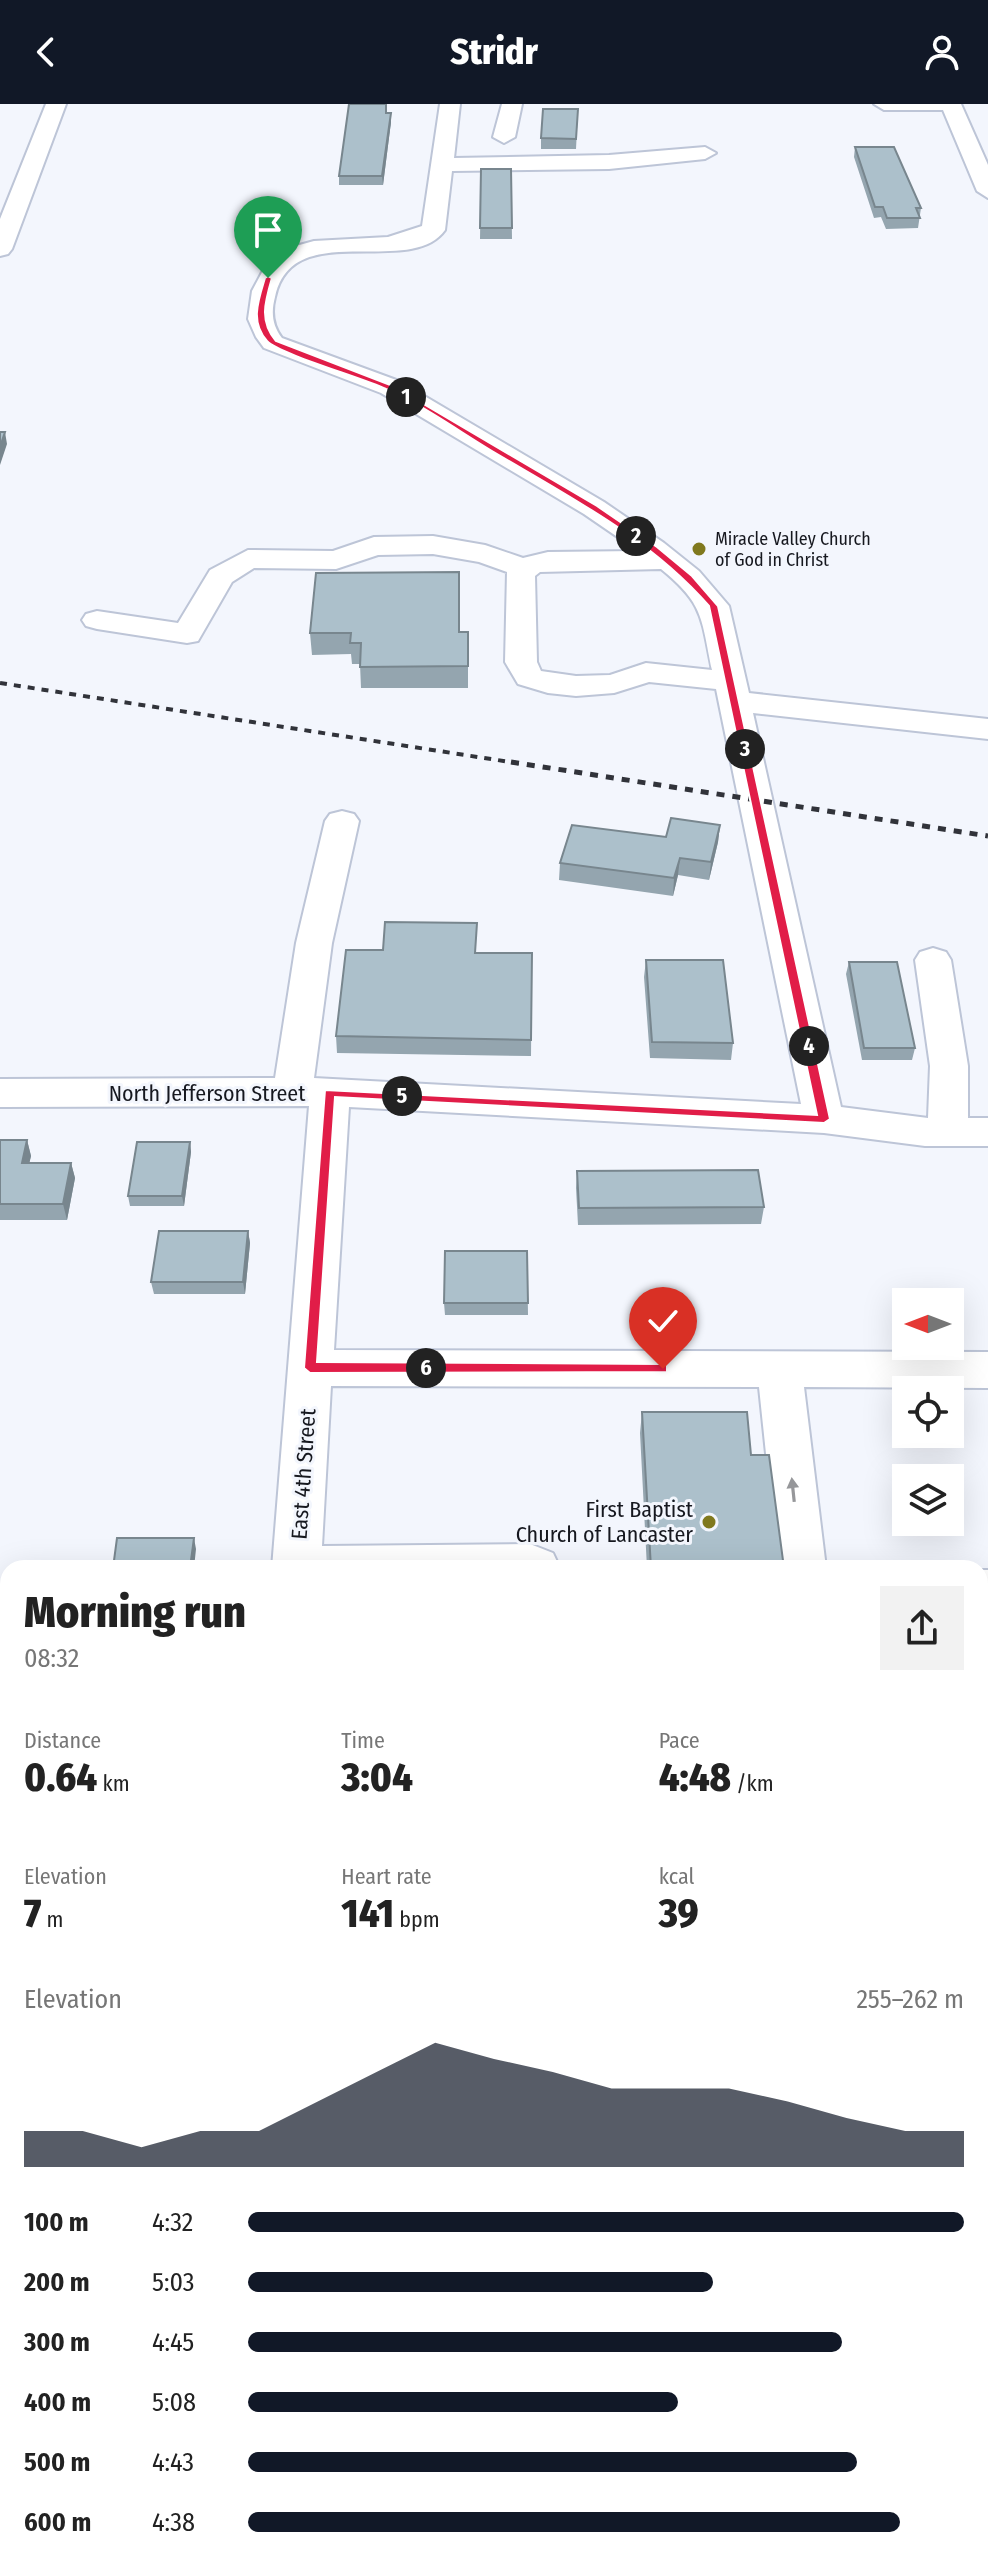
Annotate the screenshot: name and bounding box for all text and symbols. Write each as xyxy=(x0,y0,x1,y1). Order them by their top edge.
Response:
icon: back xyxy=(24,30,68,74)
text: Stridr xyxy=(450,30,538,74)
icon: person xyxy=(920,30,964,74)
pin xyxy=(234,196,302,278)
icon: arrive xyxy=(246,208,290,252)
pin: 1 xyxy=(386,377,426,417)
text: 1 xyxy=(401,383,411,410)
pin: 2 xyxy=(616,516,656,556)
text: 2 xyxy=(631,522,641,549)
place label: Miracle Valley Church of God in Christ xyxy=(715,528,871,571)
marker: Miracle Valley Church of God in Christ xyxy=(690,540,708,558)
pin: 3 xyxy=(725,729,765,769)
text: 3 xyxy=(740,735,750,762)
pin: 4 xyxy=(789,1026,829,1066)
text: 4 xyxy=(803,1032,815,1059)
pin: 5 xyxy=(382,1076,422,1116)
street label: North Jefferson Street xyxy=(109,1080,306,1107)
text: 5 xyxy=(397,1082,407,1109)
pin xyxy=(629,1287,697,1369)
north arrow xyxy=(892,1288,964,1360)
map controls xyxy=(892,1288,964,1536)
icon: check xyxy=(641,1299,685,1343)
pin: 6 xyxy=(406,1348,446,1388)
text: 6 xyxy=(420,1354,432,1381)
button: locate xyxy=(892,1376,964,1448)
street label: East 4th Street xyxy=(285,1407,322,1540)
button: layers xyxy=(892,1464,964,1536)
one-way arrow xyxy=(787,1478,800,1503)
place label: First Baptist Church of Lancaster xyxy=(516,1496,694,1548)
marker: First Baptist Church of Lancaster xyxy=(700,1513,718,1531)
text: Morning run xyxy=(24,1586,246,1639)
button: share xyxy=(880,1586,964,1670)
text: 08:32 xyxy=(24,1643,79,1674)
text: Distance xyxy=(24,1727,101,1754)
text: Time xyxy=(341,1727,385,1754)
text: Pace xyxy=(659,1727,700,1754)
text: 0.64 xyxy=(24,1754,97,1802)
text: 3:04 xyxy=(341,1754,413,1802)
text: 4:48 xyxy=(659,1754,731,1802)
text: km xyxy=(97,1770,130,1797)
text: /km xyxy=(731,1770,774,1797)
text: Elevation xyxy=(24,1863,107,1890)
text: Heart rate xyxy=(341,1863,432,1890)
text: kcal xyxy=(659,1863,694,1890)
text: 7 xyxy=(24,1890,41,1938)
text: 141 xyxy=(341,1890,394,1938)
text: 39 xyxy=(659,1890,699,1938)
text: m xyxy=(41,1906,63,1933)
text: bpm xyxy=(394,1906,440,1933)
text: Elevation xyxy=(24,1984,122,2015)
text: 255–262 m xyxy=(856,1984,964,2015)
text: 100 m xyxy=(24,2207,89,2238)
text: 4:32 xyxy=(152,2207,193,2238)
text: 200 m xyxy=(24,2267,90,2298)
text: 5:03 xyxy=(152,2267,194,2298)
text: 300 m xyxy=(24,2327,90,2358)
text: 4:45 xyxy=(152,2327,194,2358)
text: 400 m xyxy=(24,2387,91,2418)
text: 5:08 xyxy=(152,2387,196,2418)
text: 500 m xyxy=(24,2447,90,2478)
text: 4:43 xyxy=(152,2447,194,2478)
text: 600 m xyxy=(24,2507,91,2538)
text: 4:38 xyxy=(152,2507,195,2538)

